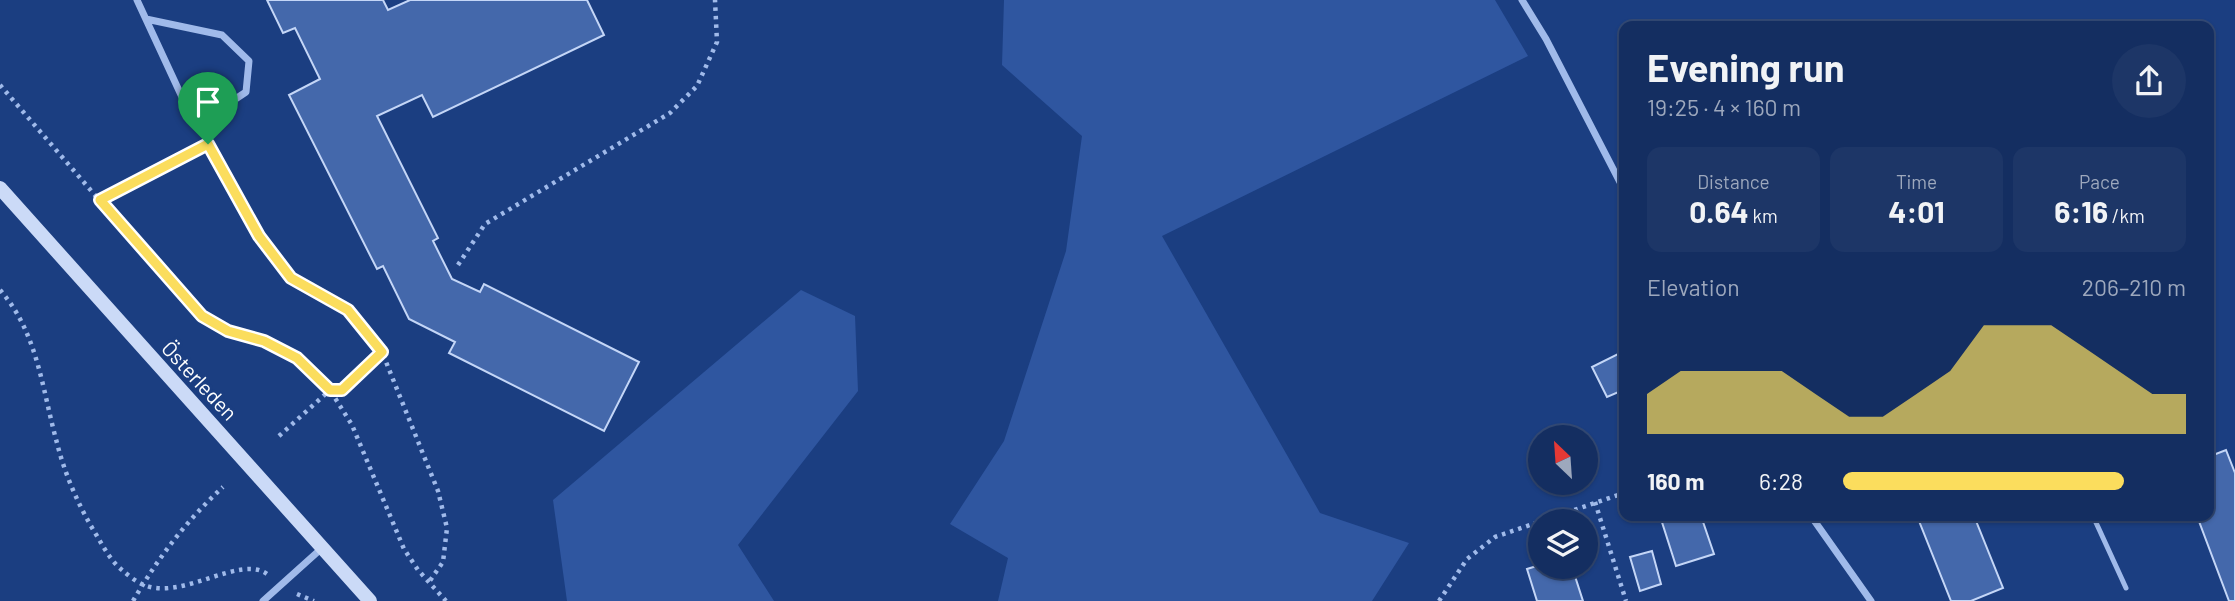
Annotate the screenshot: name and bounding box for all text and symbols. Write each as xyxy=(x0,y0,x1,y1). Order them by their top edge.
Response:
text: Evening run xyxy=(1647,44,1845,90)
button: share xyxy=(2112,44,2186,118)
pin xyxy=(178,72,238,144)
icon: arrive xyxy=(189,83,227,121)
text: 19:25 · 4 × 160 m xyxy=(1647,93,1801,121)
text: Distance xyxy=(1697,170,1770,193)
text: Time xyxy=(1896,170,1937,193)
text: Pace xyxy=(2079,170,2120,193)
text: 0.64 xyxy=(1689,193,1749,229)
text: 4:01 xyxy=(1888,193,1945,229)
text: 6:16 xyxy=(2054,193,2108,229)
text: km xyxy=(1749,204,1778,227)
text: /km xyxy=(2108,204,2145,227)
text: Elevation xyxy=(1647,273,1740,301)
text: 206–210 m xyxy=(2082,273,2186,301)
street label: Österleden xyxy=(157,335,243,425)
north arrow xyxy=(1528,425,1598,495)
map controls xyxy=(1528,425,1598,579)
text: 160 m xyxy=(1647,467,1704,495)
text: 6:28 xyxy=(1759,467,1803,495)
button: layers xyxy=(1528,509,1598,579)

